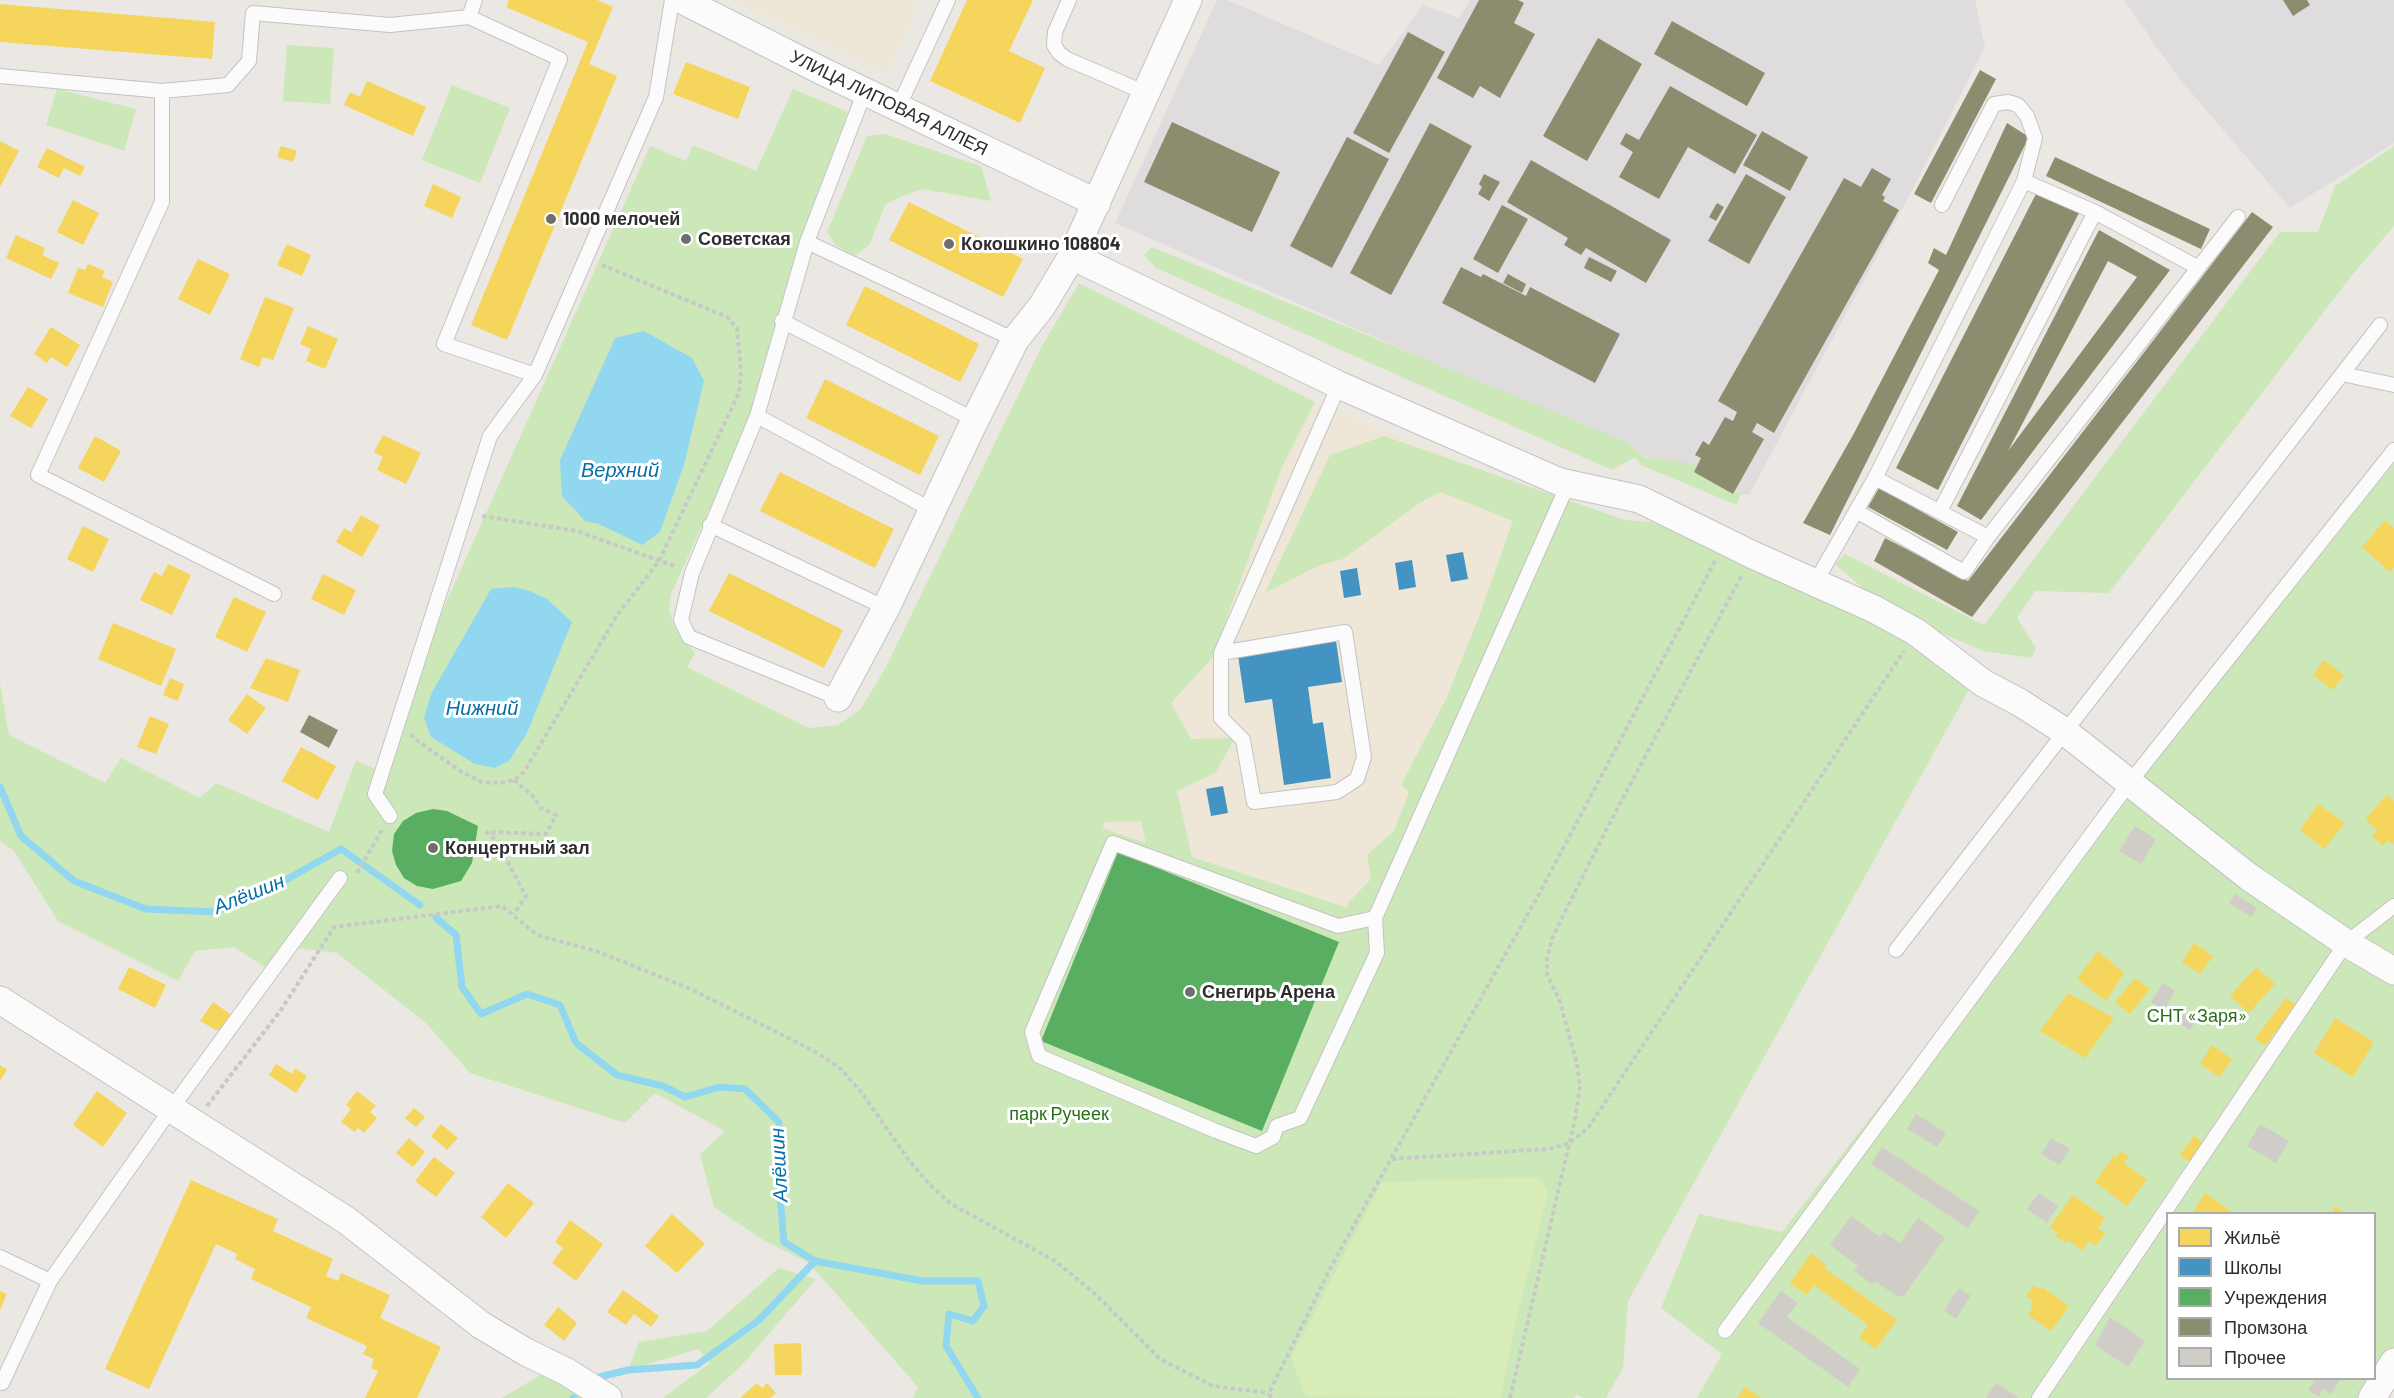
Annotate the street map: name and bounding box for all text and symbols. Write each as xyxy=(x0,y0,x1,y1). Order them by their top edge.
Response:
street label: УЛИЦА ЛИПОВАЯ АЛЛЕЯ xyxy=(787,46,991,160)
place label: 1000 мелочей xyxy=(563,208,680,230)
marker: 1000 мелочей xyxy=(544,212,558,226)
place label: Советская xyxy=(698,228,791,250)
marker: Советская xyxy=(679,232,693,246)
place label: Кокошкино 108804 xyxy=(961,233,1121,255)
marker: Кокошкино 108804 xyxy=(942,237,956,251)
water label: Верхний xyxy=(581,458,659,482)
water label: Нижний xyxy=(446,696,518,720)
place label: Концертный зал xyxy=(445,837,590,859)
marker: Концертный зал xyxy=(426,841,440,855)
water label: Алёшин xyxy=(210,869,288,919)
place label: Снегирь Арена xyxy=(1202,981,1335,1003)
marker: Снегирь Арена xyxy=(1183,985,1197,999)
park label: СНТ «Заря» xyxy=(2147,1005,2247,1027)
park label: парк Ручеек xyxy=(1009,1103,1109,1125)
water label: Алёшин xyxy=(765,1127,793,1203)
legend xyxy=(2166,1212,2376,1380)
text: Жильё xyxy=(2224,1226,2281,1248)
text: Школы xyxy=(2224,1256,2282,1278)
text: Учреждения xyxy=(2224,1286,2327,1308)
text: Промзона xyxy=(2224,1316,2307,1338)
text: Прочее xyxy=(2224,1346,2286,1368)

